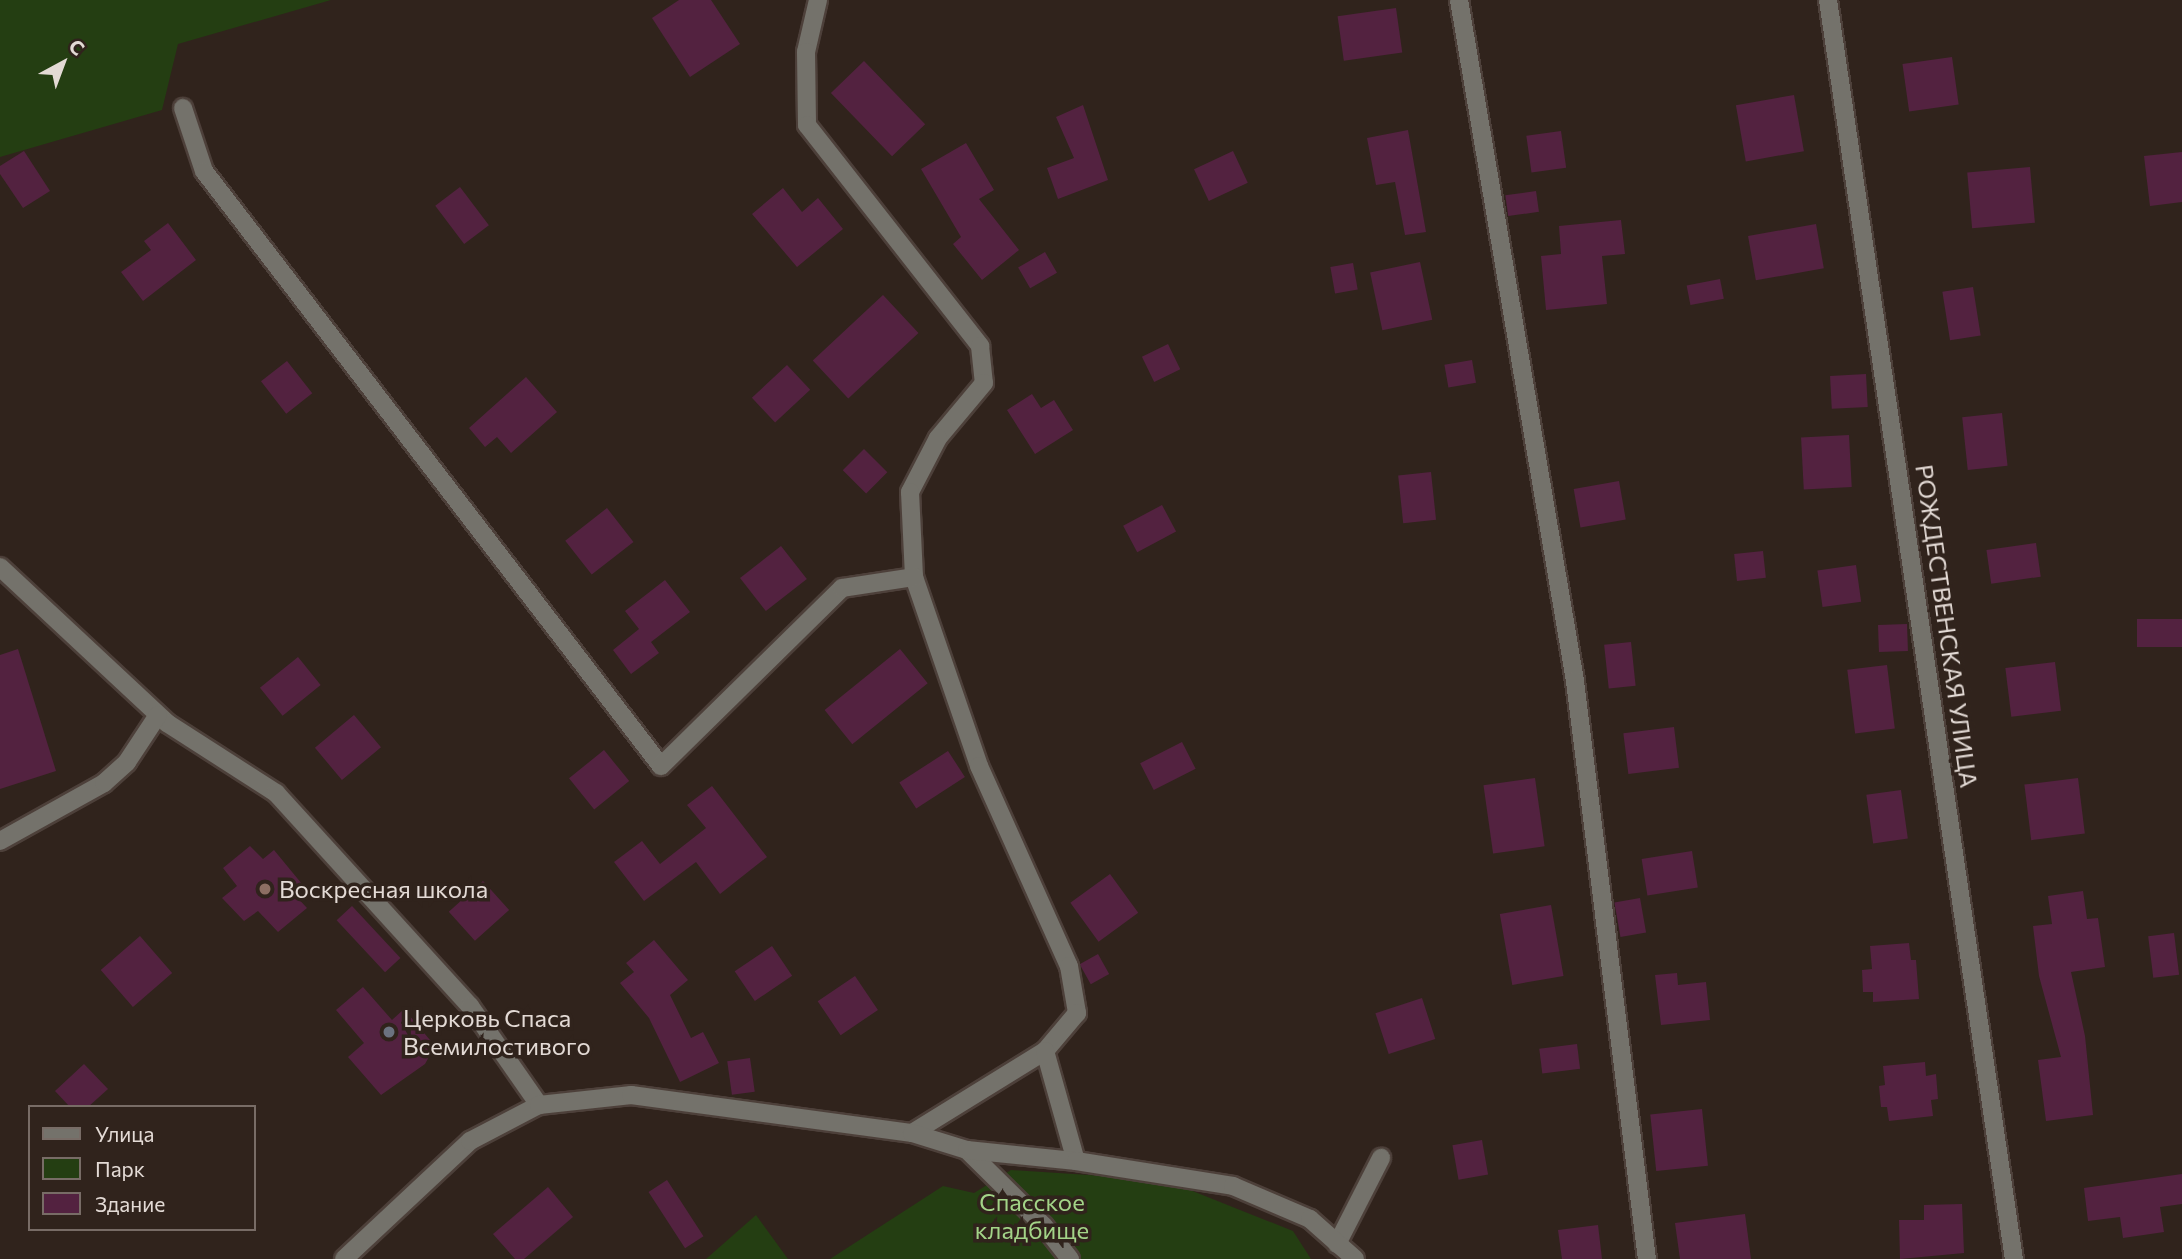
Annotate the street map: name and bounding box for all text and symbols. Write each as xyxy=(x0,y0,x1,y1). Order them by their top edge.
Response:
north arrow xyxy=(28,28,98,98)
text: С xyxy=(65,34,90,60)
street label: РОЖДЕСТВЕНСКАЯ УЛИЦА xyxy=(1910,463,1984,789)
place label: Воскресная школа xyxy=(279,875,488,903)
marker: Воскресная школа xyxy=(257,881,273,897)
place label: Церковь Спаса Всемилостивого xyxy=(403,1004,591,1060)
marker: Церковь Спаса Всемилостивого xyxy=(381,1024,397,1040)
legend xyxy=(28,1105,256,1231)
text: Улица xyxy=(95,1121,154,1146)
text: Парк xyxy=(95,1156,145,1181)
park label: Спасское кладбище xyxy=(975,1188,1089,1244)
text: Здание xyxy=(95,1191,165,1216)

